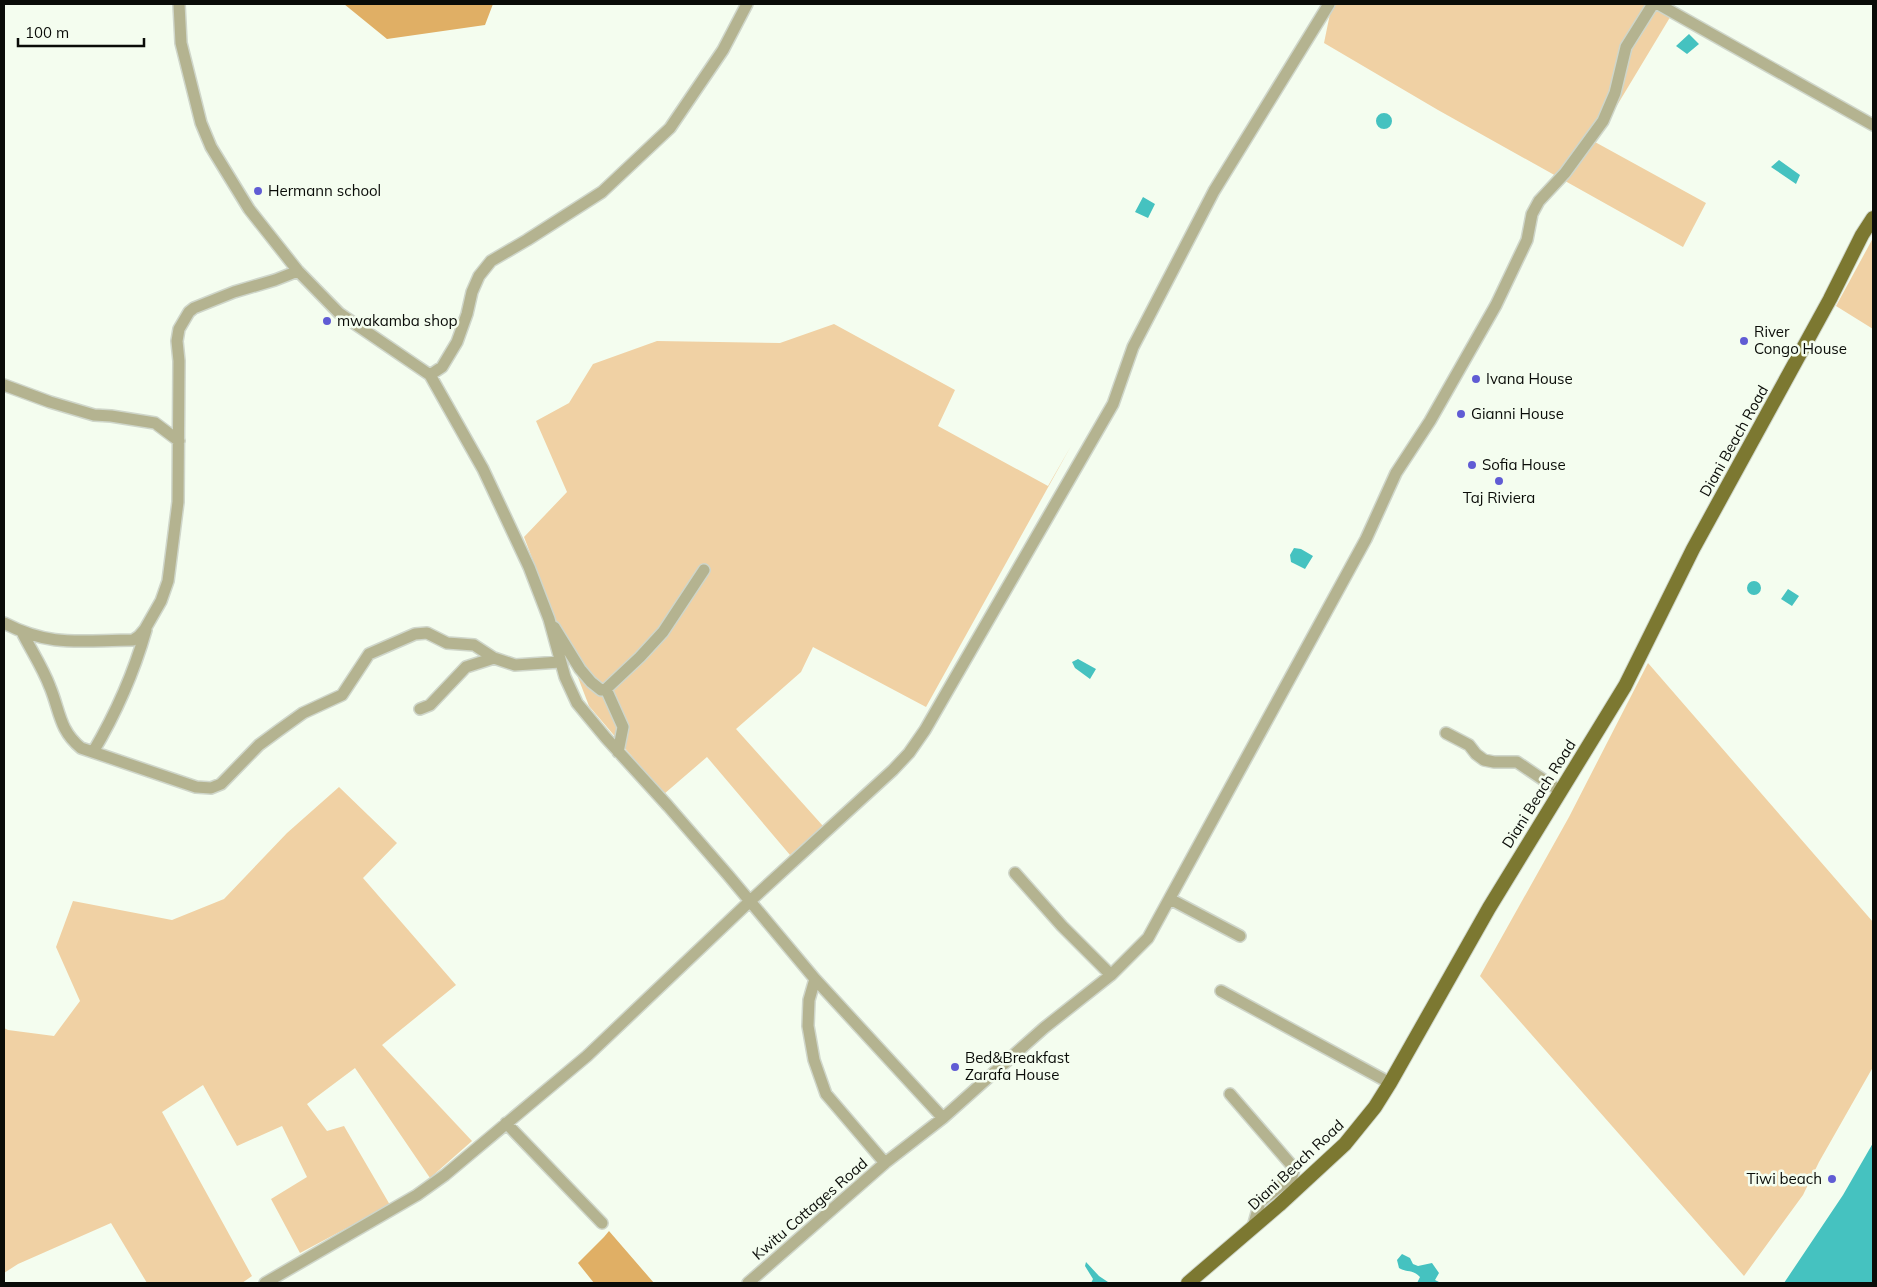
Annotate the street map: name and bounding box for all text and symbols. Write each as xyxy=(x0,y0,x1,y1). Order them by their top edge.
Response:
scale bar xyxy=(18,15,144,47)
text: 100 m xyxy=(25,23,69,42)
place label: Hermann school xyxy=(268,181,381,200)
marker: Hermann school xyxy=(252,185,264,197)
place label: mwakamba shop xyxy=(337,311,458,330)
marker: mwakamba shop xyxy=(321,315,333,327)
place label: River Congo House xyxy=(1754,322,1847,358)
marker: River Congo House xyxy=(1738,335,1750,347)
place label: Ivana House xyxy=(1486,369,1573,388)
marker: Ivana House xyxy=(1470,373,1482,385)
street label: Diani Beach Road xyxy=(1695,382,1772,500)
place label: Gianni House xyxy=(1471,404,1564,423)
marker: Gianni House xyxy=(1455,408,1467,420)
place label: Sofia House xyxy=(1482,455,1566,474)
marker: Sofia House xyxy=(1466,459,1478,471)
marker: Taj Riviera xyxy=(1493,475,1505,487)
place label: Taj Riviera xyxy=(1463,488,1535,507)
street label: Diani Beach Road xyxy=(1498,736,1580,851)
place label: Bed&Breakfast Zarafa House xyxy=(965,1048,1069,1084)
marker: Bed&Breakfast Zarafa House xyxy=(949,1061,961,1073)
street label: Diani Beach Road xyxy=(1244,1115,1348,1214)
street label: Kwitu Cottages Road xyxy=(748,1153,871,1264)
place label: Tiwi beach xyxy=(1746,1169,1822,1188)
marker: Tiwi beach xyxy=(1826,1173,1838,1185)

